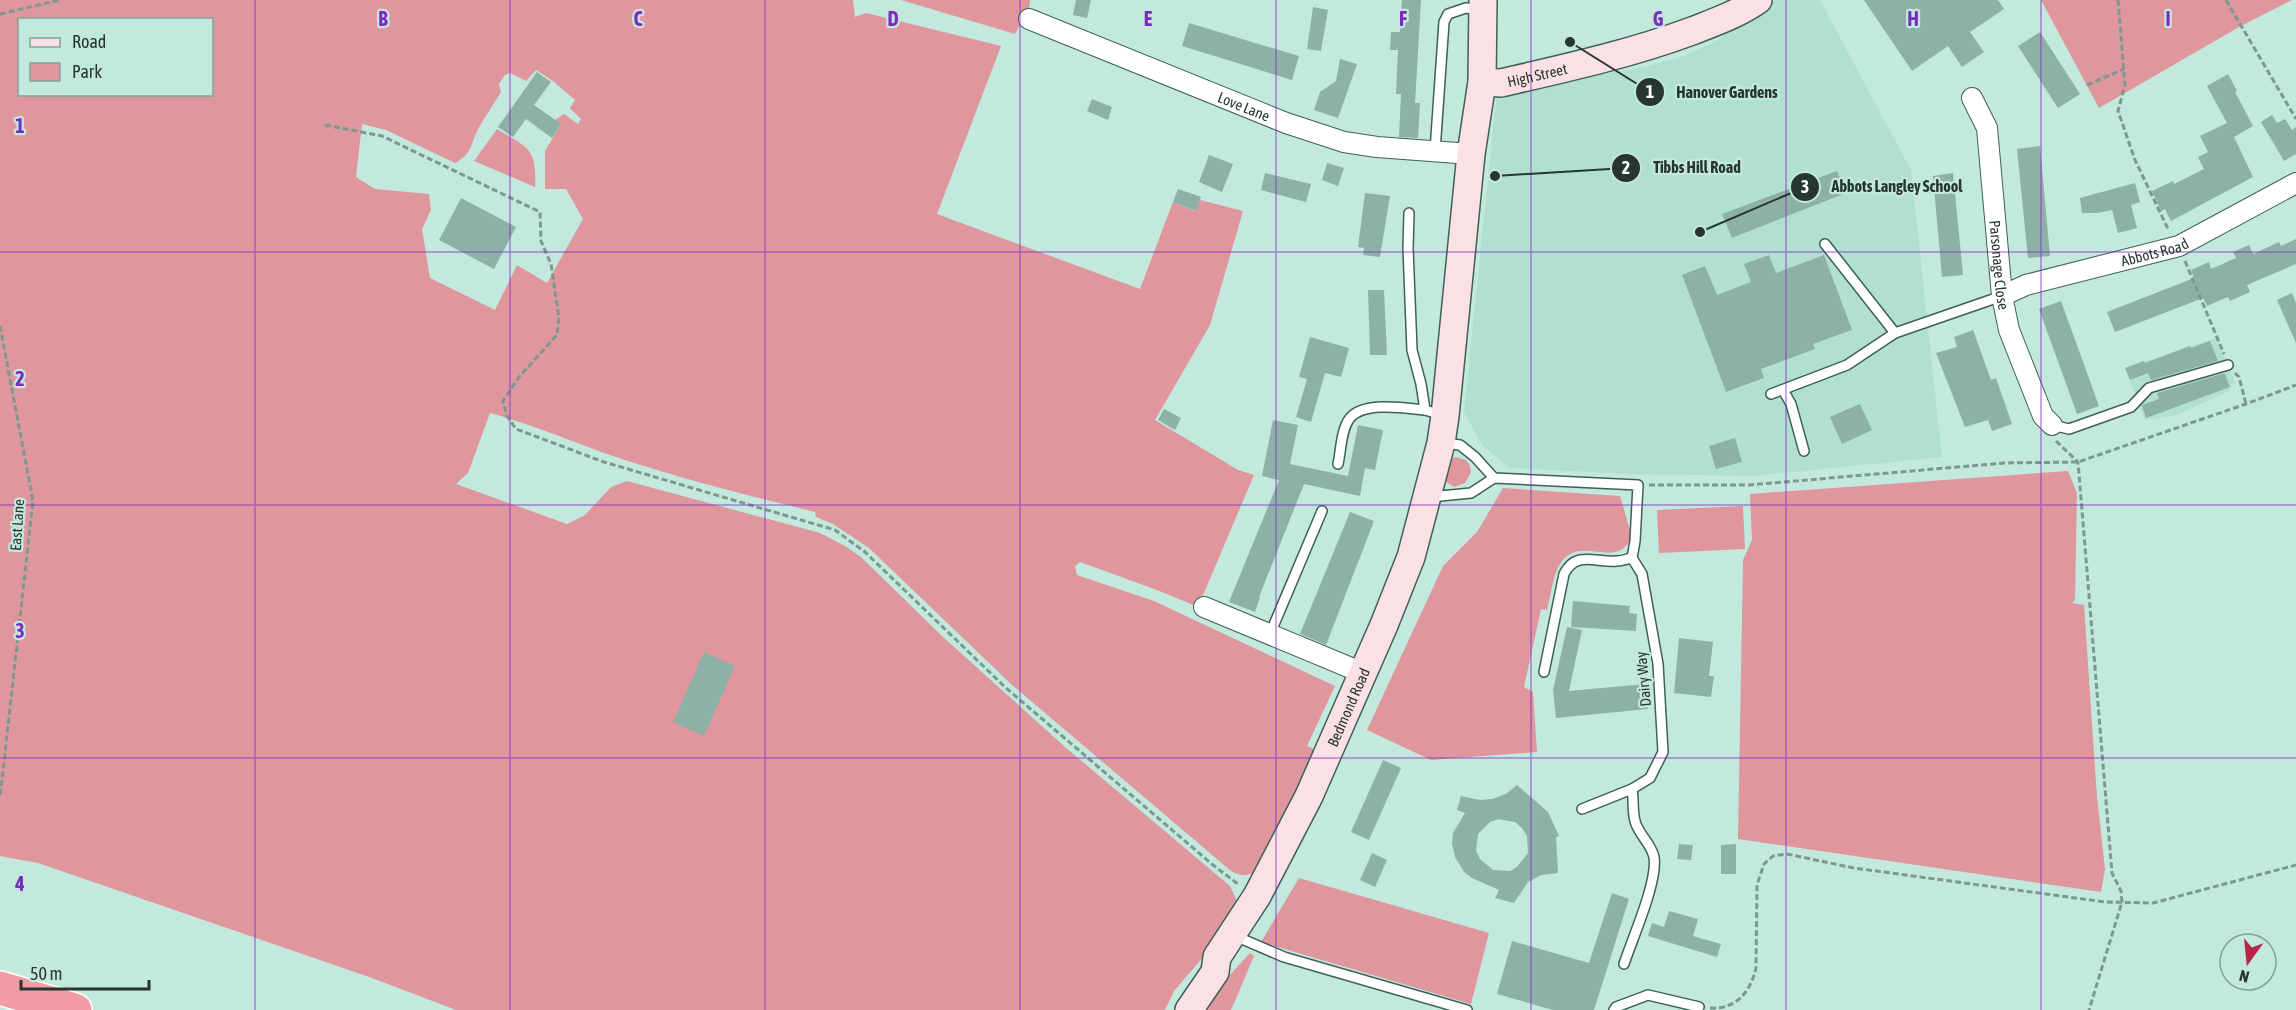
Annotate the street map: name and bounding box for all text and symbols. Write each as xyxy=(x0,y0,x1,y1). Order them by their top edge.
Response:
text: B xyxy=(378,7,388,30)
text: C xyxy=(634,7,643,30)
text: D xyxy=(887,7,899,30)
text: E xyxy=(1144,7,1153,30)
text: F xyxy=(1399,7,1407,30)
text: G xyxy=(1653,7,1664,30)
text: H xyxy=(1907,7,1919,30)
text: I xyxy=(2165,7,2171,30)
legend xyxy=(18,18,213,96)
text: Road xyxy=(72,31,106,52)
street label: High Street xyxy=(1505,59,1569,90)
text: Park xyxy=(72,61,102,82)
callout: Hanover Gardens xyxy=(1635,75,1790,109)
text: 1 xyxy=(1646,81,1654,102)
text: Hanover Gardens xyxy=(1676,83,1778,101)
street label: Love Lane xyxy=(1216,88,1273,124)
text: 1 xyxy=(15,114,25,137)
callout: Tibbs Hill Road xyxy=(1611,151,1753,185)
text: 2 xyxy=(1622,157,1630,178)
text: Tibbs Hill Road xyxy=(1653,158,1741,176)
callout: Abbots Langley School xyxy=(1790,170,1975,204)
text: 3 xyxy=(1801,176,1809,197)
text: Abbots Langley School xyxy=(1831,177,1963,195)
street label: Parsonage Close xyxy=(1987,219,2013,311)
street label: Abbots Road xyxy=(2119,234,2191,269)
text: 2 xyxy=(15,367,25,390)
street label: East Lane xyxy=(7,498,27,551)
text: 3 xyxy=(15,619,25,642)
street label: Dairy Way xyxy=(1632,651,1654,707)
street label: Bedmond Road xyxy=(1323,665,1373,749)
text: 4 xyxy=(14,872,25,895)
north arrow xyxy=(2218,932,2278,992)
scale bar xyxy=(21,953,148,991)
text: 50 m xyxy=(30,963,62,984)
text: N xyxy=(2237,967,2251,986)

